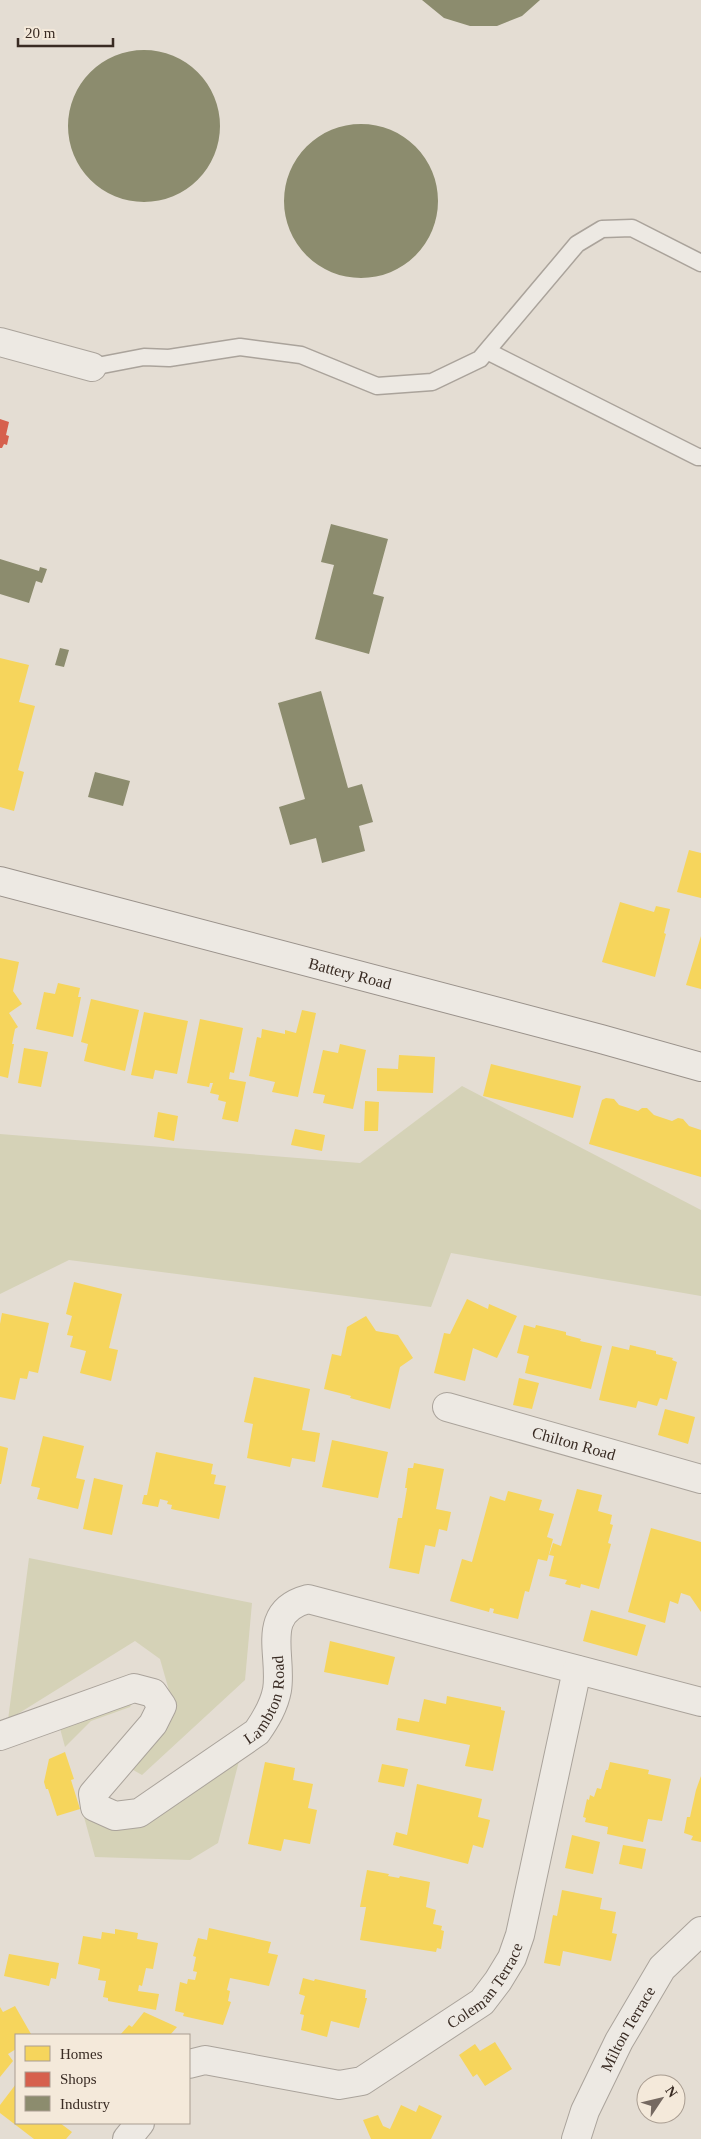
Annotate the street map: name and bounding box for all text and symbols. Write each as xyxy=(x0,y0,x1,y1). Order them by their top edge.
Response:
scale bar xyxy=(18,15,112,47)
text: 20 m xyxy=(25,25,56,41)
street label: Battery Road xyxy=(307,955,393,993)
street label: Chilton Road xyxy=(530,1424,617,1463)
street label: Lambton Road xyxy=(241,1655,287,1748)
street label: Coleman Terrace xyxy=(444,1941,526,2032)
street label: Milton Terrace xyxy=(597,1983,658,2074)
legend xyxy=(15,2034,190,2124)
text: Homes xyxy=(60,2046,103,2062)
text: Shops xyxy=(60,2071,97,2087)
north arrow xyxy=(636,2074,686,2124)
text: N xyxy=(662,2083,680,2100)
text: Industry xyxy=(60,2096,110,2112)

